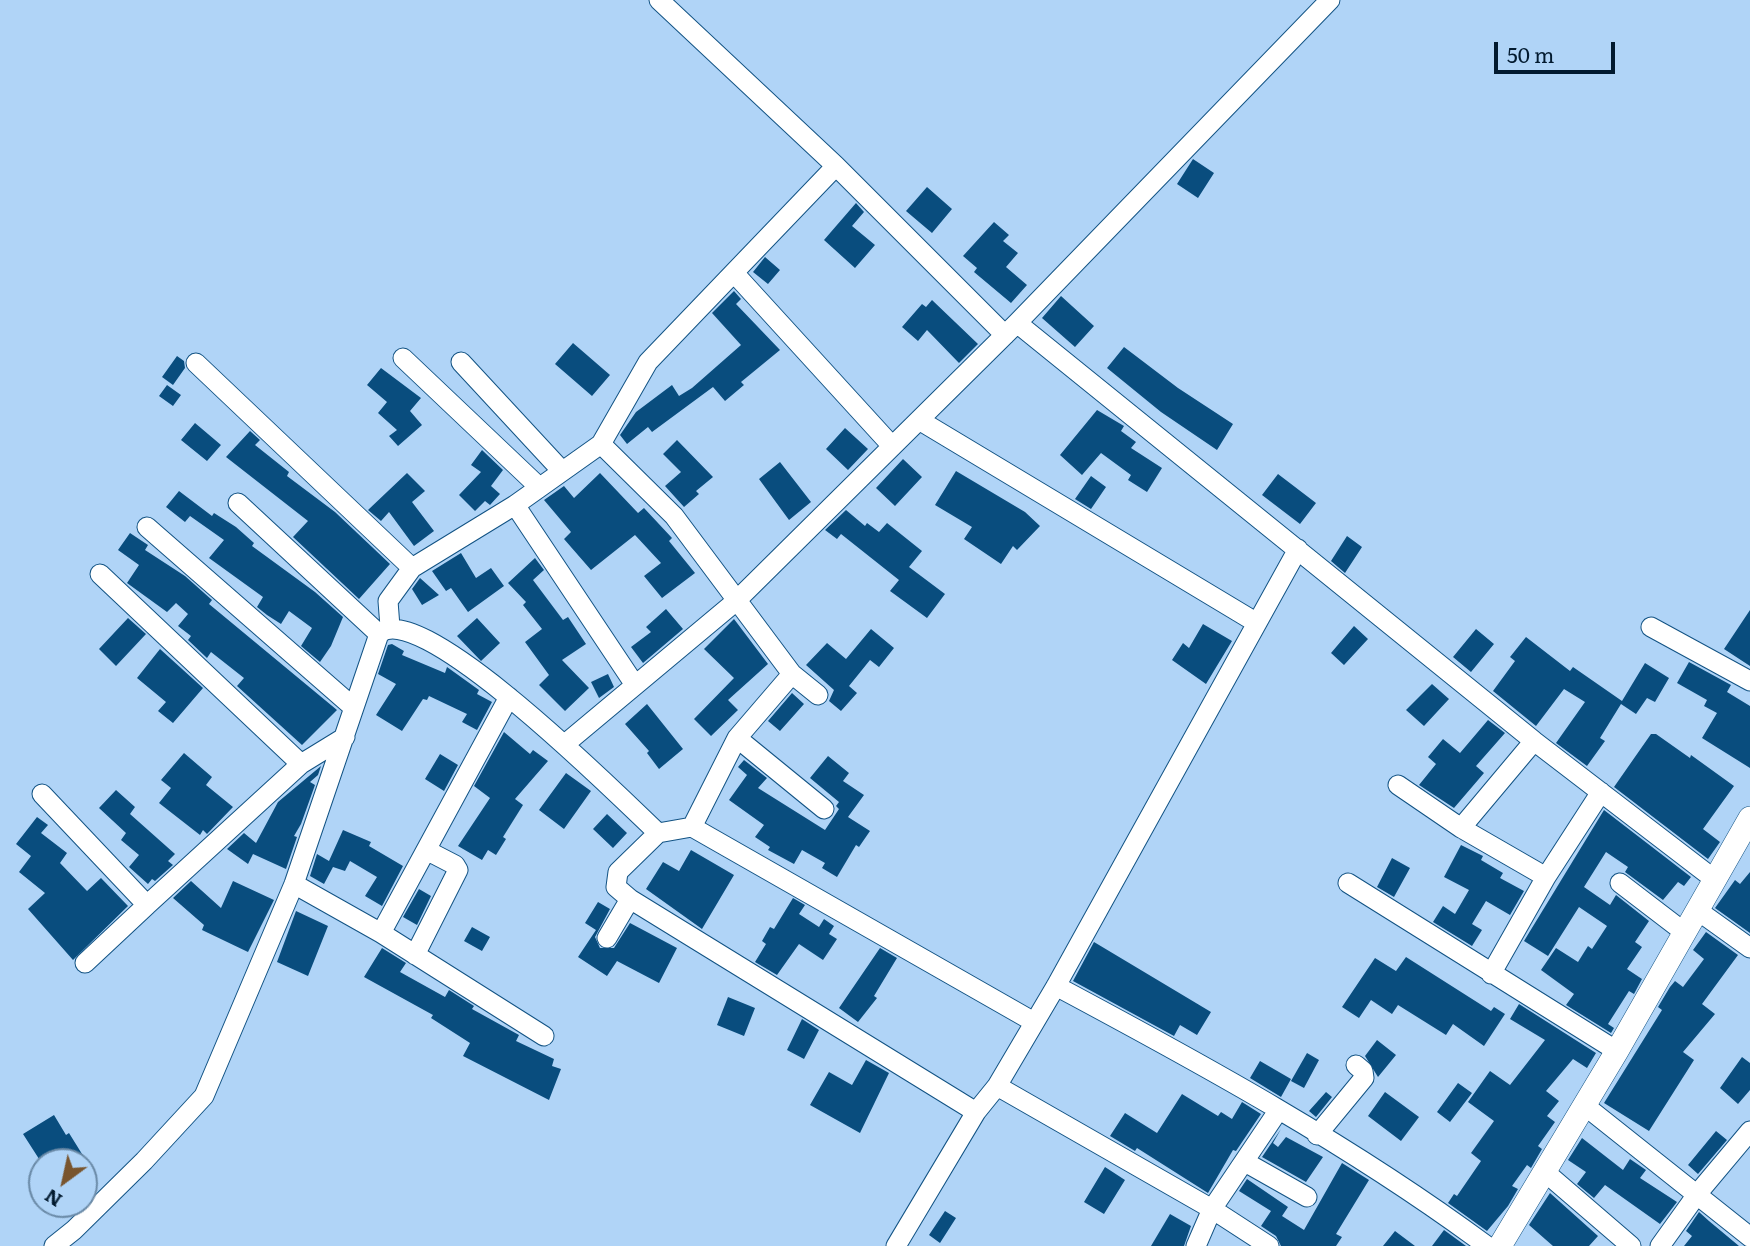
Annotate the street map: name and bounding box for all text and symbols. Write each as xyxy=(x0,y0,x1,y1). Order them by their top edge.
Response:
scale bar xyxy=(1498,28,1619,72)
text: 50 m xyxy=(1507,38,1554,69)
north arrow xyxy=(28,1148,98,1218)
text: N xyxy=(38,1183,67,1215)

